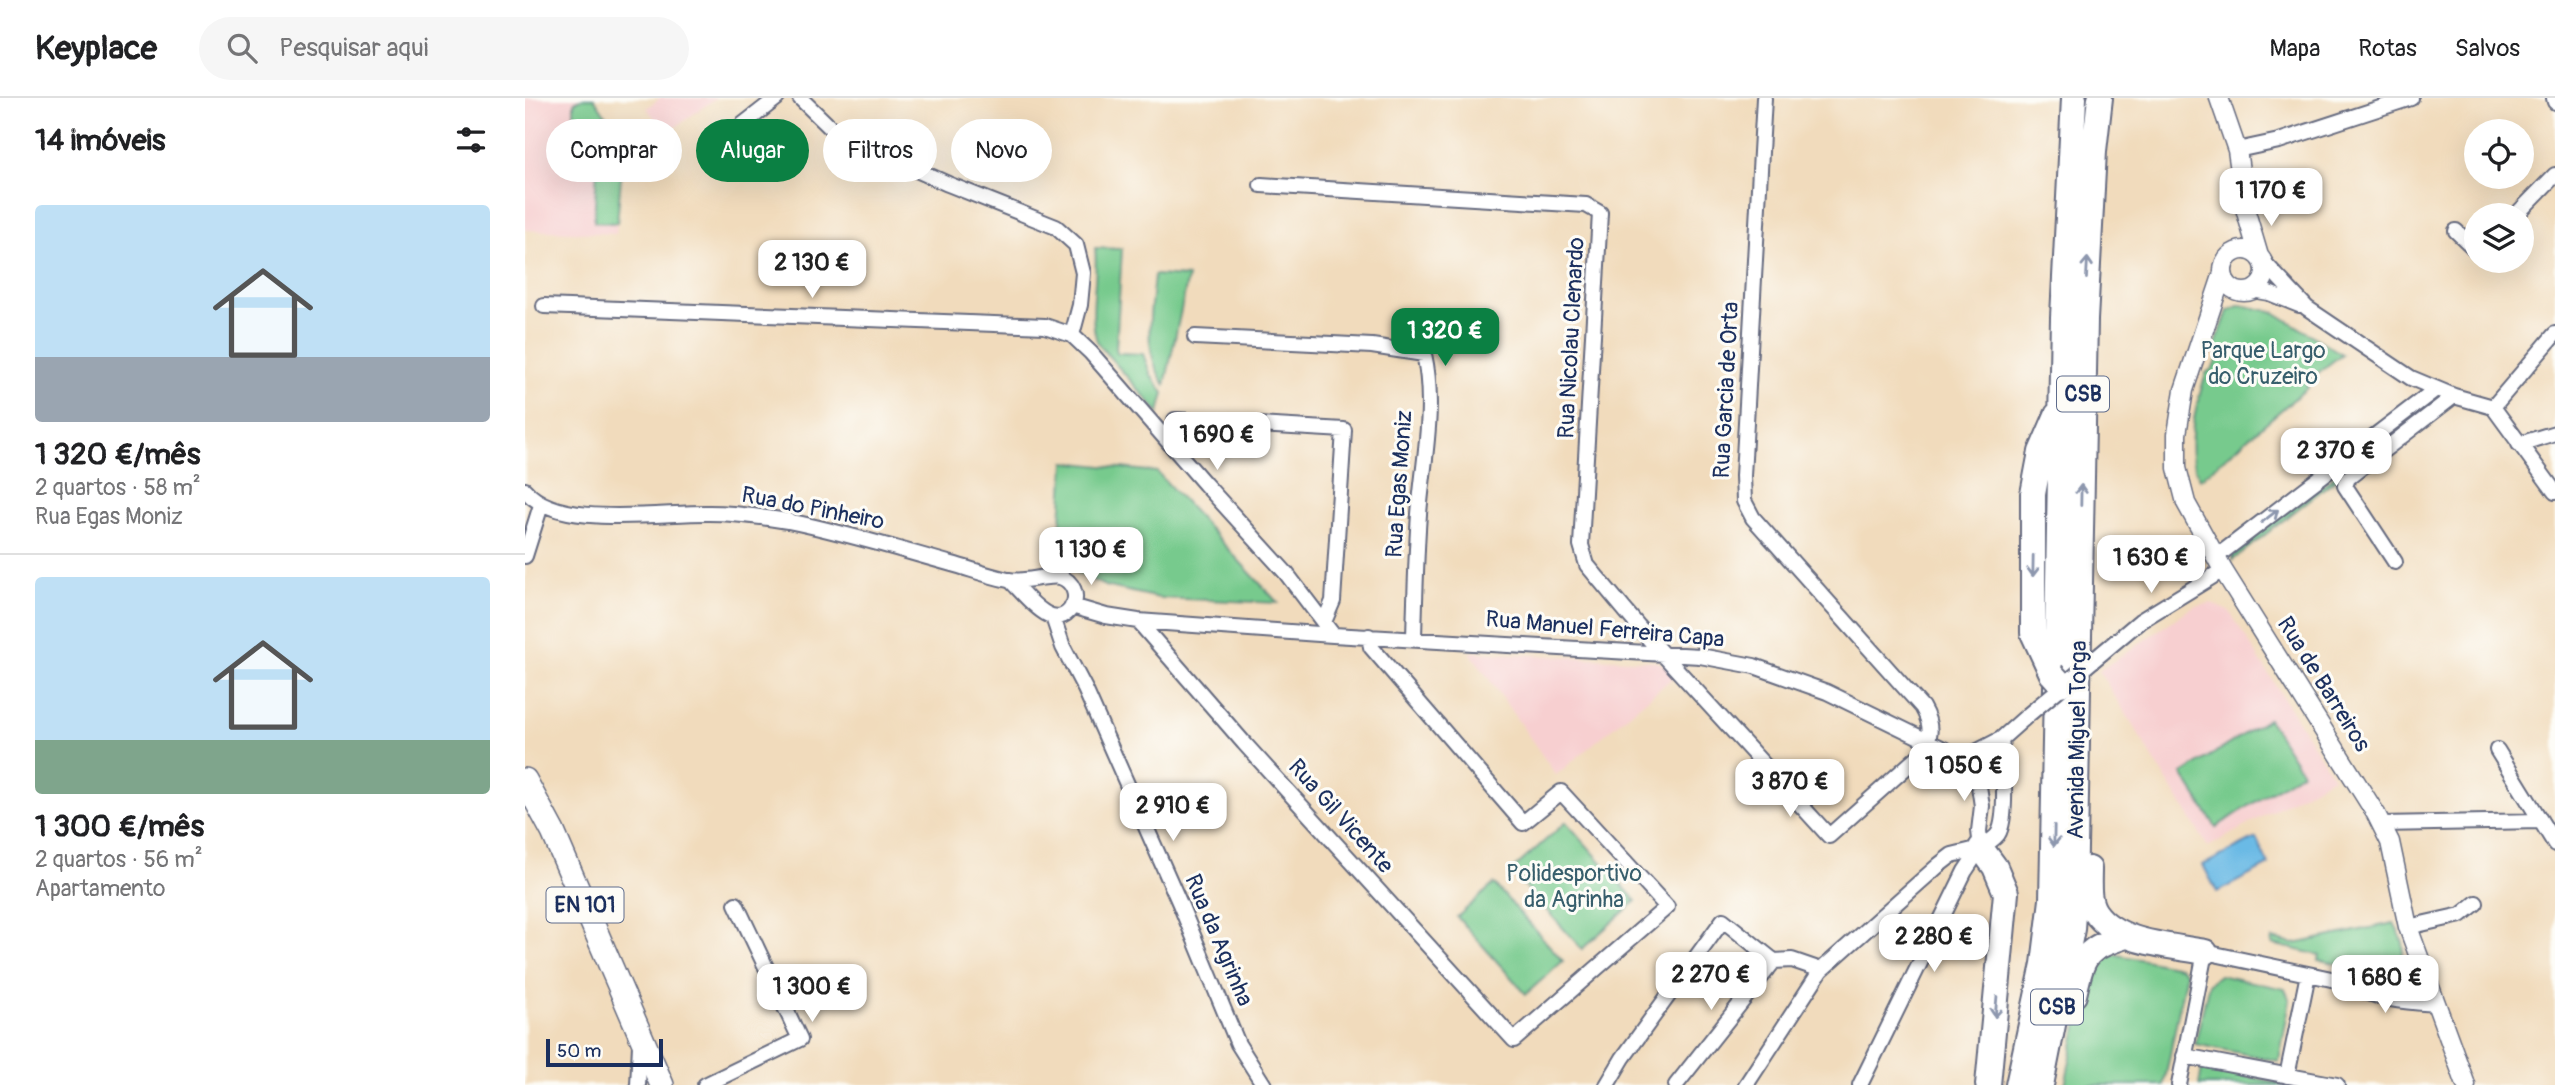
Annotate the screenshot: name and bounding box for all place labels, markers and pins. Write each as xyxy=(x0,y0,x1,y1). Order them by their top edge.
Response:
pin: 1 170 € xyxy=(2206,169,2336,228)
pin: 2 130 € xyxy=(747,240,877,300)
pin: 1 320 € xyxy=(1380,308,1510,368)
pin: 1 690 € xyxy=(1152,412,1282,472)
pin: 2 370 € xyxy=(2271,428,2401,488)
pin: 1 130 € xyxy=(1026,528,1156,587)
pin: 1 630 € xyxy=(2086,536,2216,595)
pin: 1 050 € xyxy=(1899,744,2029,803)
pin: 3 870 € xyxy=(1725,760,1855,819)
pin: 2 910 € xyxy=(1108,784,1238,843)
pin: 2 280 € xyxy=(1869,914,1999,974)
pin: 2 270 € xyxy=(1646,953,1776,1012)
pin: 1 680 € xyxy=(2320,956,2450,1015)
pin: 1 300 € xyxy=(747,964,877,1024)

